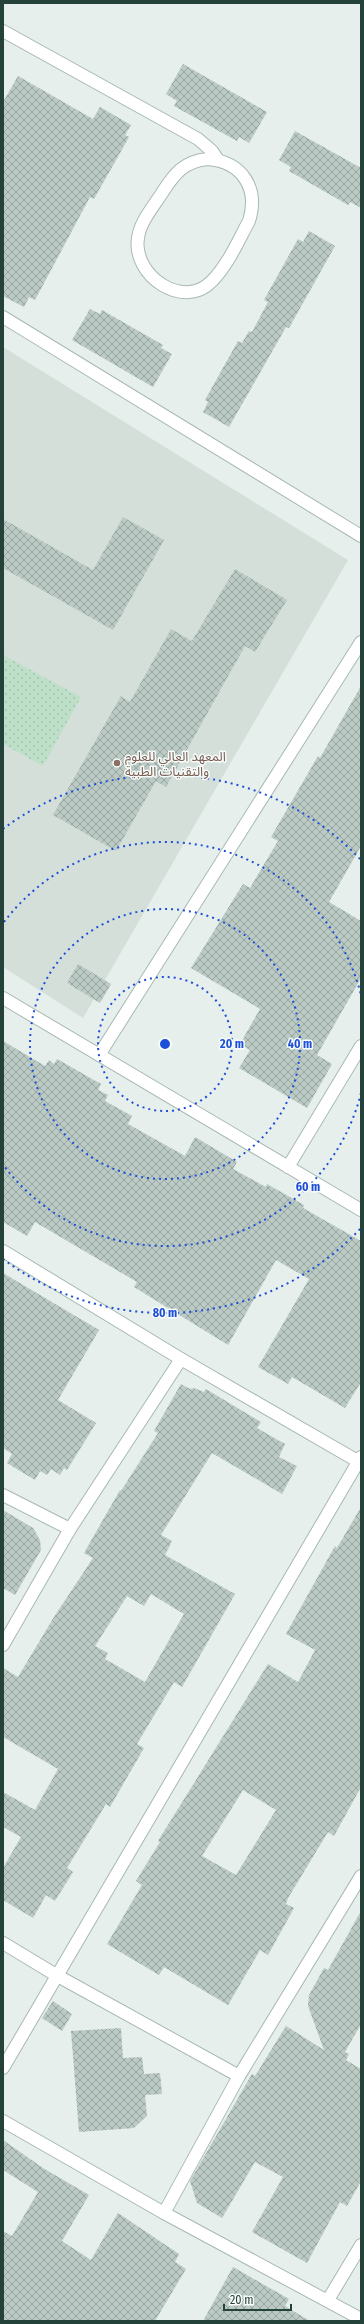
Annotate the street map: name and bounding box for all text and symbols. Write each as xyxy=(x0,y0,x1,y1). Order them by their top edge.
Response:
place label: المعهد العالي للعلوم والتقنيات الطبية xyxy=(125,749,226,779)
marker: المعهد العالي للعلوم والتقنيات الطبية xyxy=(112,758,122,768)
centre of rings xyxy=(158,1037,172,1051)
text: 20 m xyxy=(219,1037,244,1051)
text: 40 m xyxy=(288,1037,312,1051)
text: 60 m xyxy=(296,1180,320,1194)
text: 80 m xyxy=(153,1306,177,1320)
scale bar xyxy=(224,2286,291,2312)
text: 20 m xyxy=(230,2293,254,2307)

